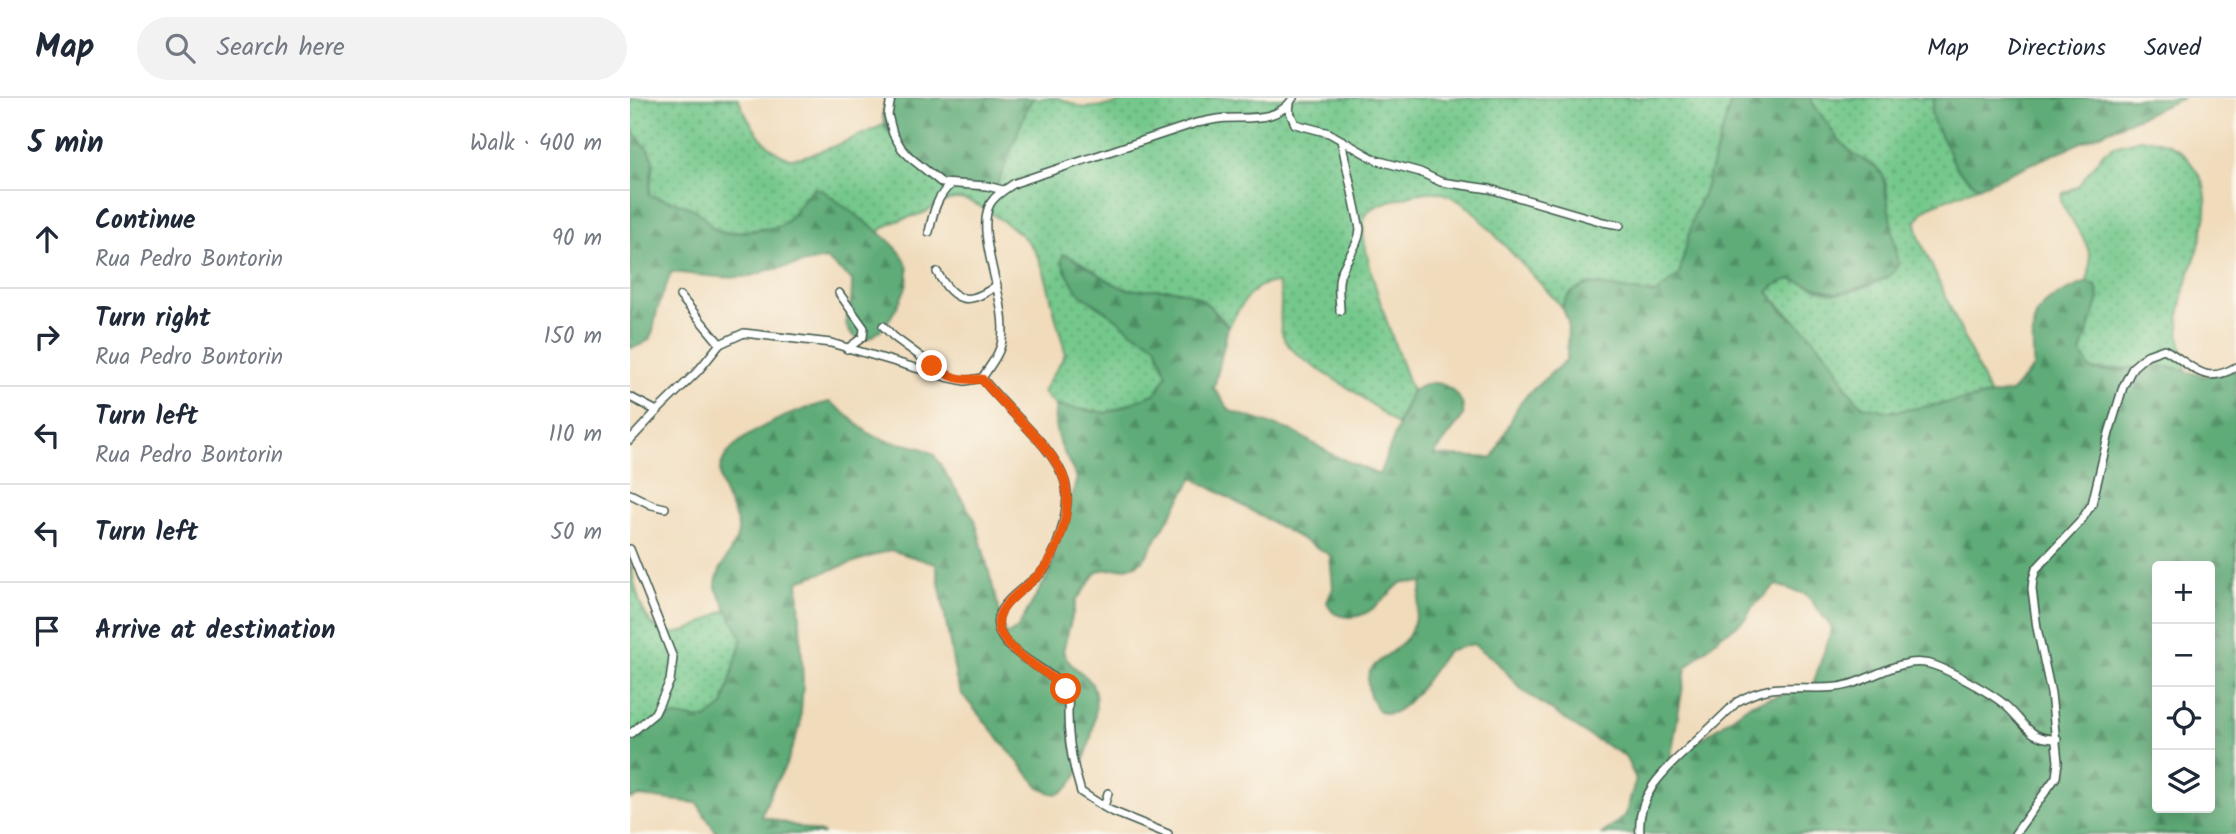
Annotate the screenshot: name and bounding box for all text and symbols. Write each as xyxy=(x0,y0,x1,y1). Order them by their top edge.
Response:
search box xyxy=(137,17,627,80)
text: Map xyxy=(35,22,95,75)
text: Search here xyxy=(217,27,345,69)
icon: search xyxy=(161,29,199,67)
text: Map xyxy=(1927,29,1969,68)
text: Directions xyxy=(2007,29,2106,68)
text: Saved xyxy=(2144,29,2201,68)
text: 5 min xyxy=(28,120,104,168)
text: Walk · 400 m xyxy=(470,126,602,162)
text: Continue xyxy=(95,200,196,242)
icon: ahead xyxy=(28,220,66,258)
text: 90 m xyxy=(552,221,602,257)
text: Rua Pedro Bontorin xyxy=(95,242,283,278)
text: Turn right xyxy=(95,298,211,340)
icon: right xyxy=(28,318,66,356)
text: 150 m xyxy=(543,319,602,355)
text: Rua Pedro Bontorin xyxy=(95,340,283,376)
route end xyxy=(916,350,947,381)
text: Turn left xyxy=(95,396,198,438)
icon: left xyxy=(28,416,66,454)
text: 110 m xyxy=(549,417,602,453)
text: Rua Pedro Bontorin xyxy=(95,438,283,474)
text: Turn left xyxy=(95,512,198,554)
icon: left xyxy=(28,514,66,552)
text: 50 m xyxy=(551,515,602,551)
map controls xyxy=(2152,561,2215,813)
button: + xyxy=(2152,561,2215,624)
text: Arrive at destination xyxy=(95,610,335,652)
icon: arrive xyxy=(28,612,66,650)
button: − xyxy=(2152,624,2215,687)
route start xyxy=(1050,673,1081,704)
button: locate xyxy=(2152,687,2215,750)
button: layers xyxy=(2152,750,2215,813)

